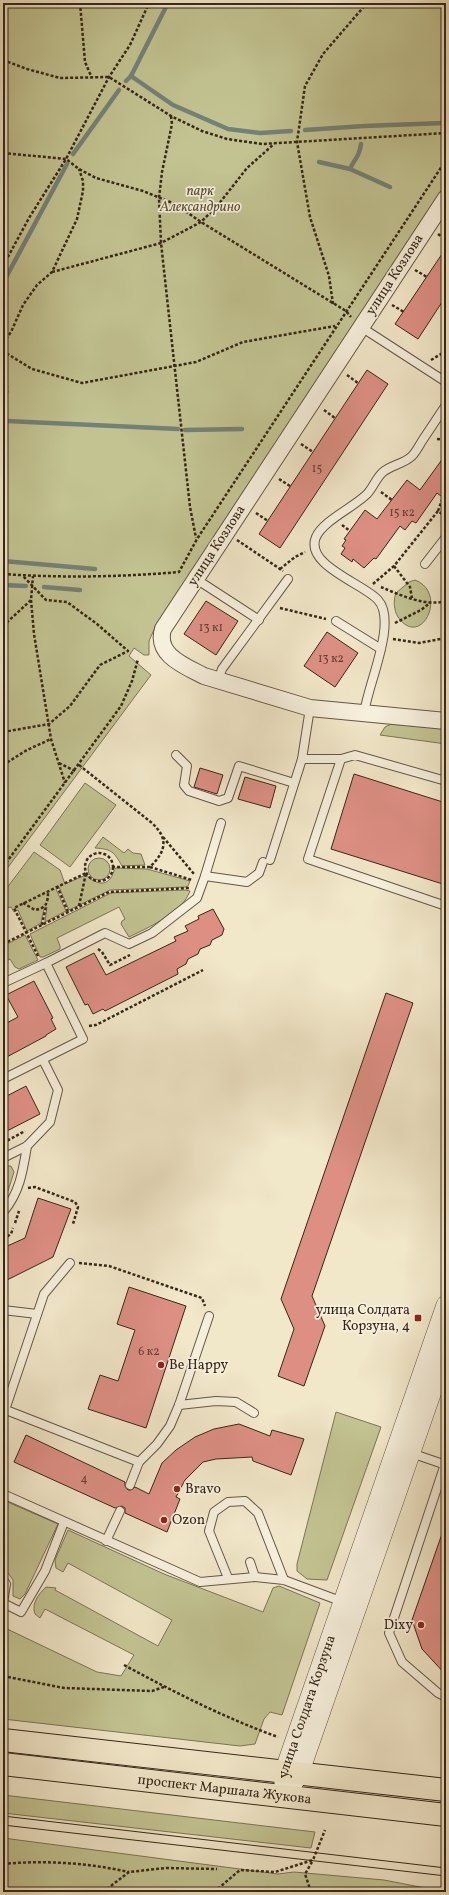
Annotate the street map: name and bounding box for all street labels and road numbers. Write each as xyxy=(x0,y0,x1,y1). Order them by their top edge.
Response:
street label: улица Козлова xyxy=(362,231,428,319)
street label: улица Козлова xyxy=(184,502,250,590)
street label: улица Солдата Корзуна xyxy=(275,1633,340,1778)
street label: проспект Маршала Жукова xyxy=(137,1770,312,1809)

